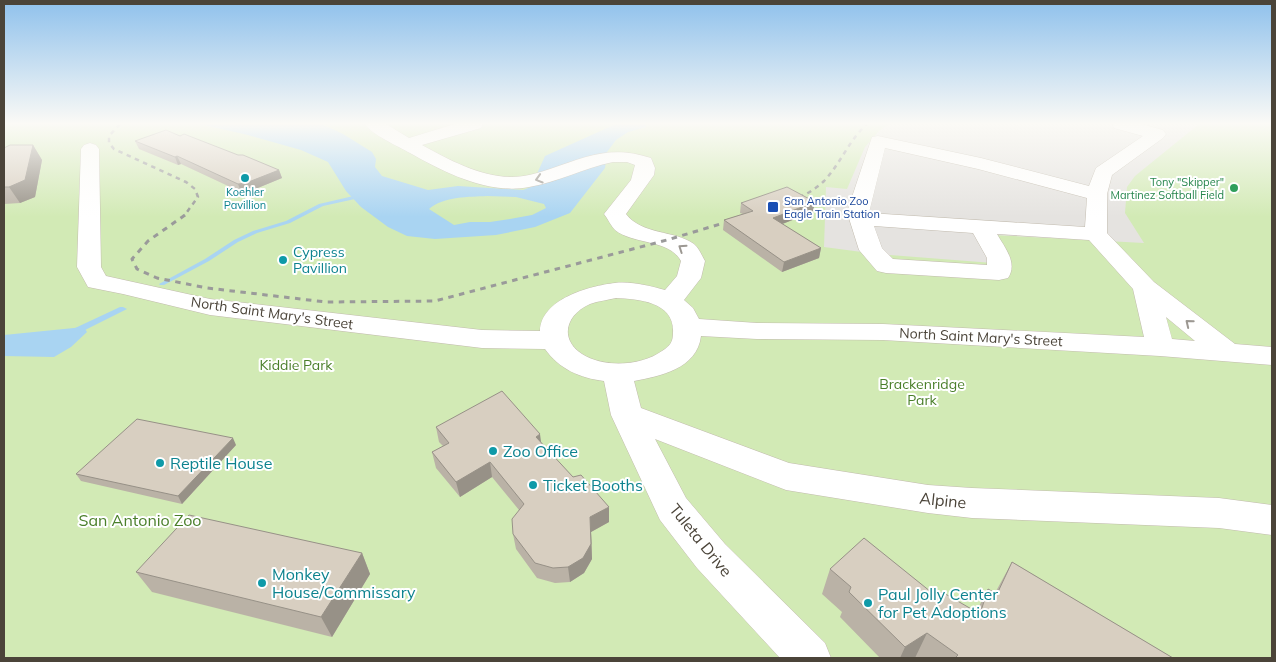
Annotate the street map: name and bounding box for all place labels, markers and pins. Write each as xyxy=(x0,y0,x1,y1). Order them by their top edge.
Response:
marker: Koehler Pavillion xyxy=(239,172,251,184)
place label: Tony "Skipper" Martinez Softball Field xyxy=(1111,175,1224,202)
marker: Tony "Skipper" Martinez Softball Field xyxy=(1228,182,1240,194)
place label: Koehler Pavillion xyxy=(224,185,266,212)
place label: San Antonio Zoo Eagle Train Station xyxy=(784,194,880,221)
marker: San Antonio Zoo Eagle Train Station xyxy=(766,200,780,214)
place label: Cypress Pavillion xyxy=(293,243,347,277)
marker: Cypress Pavillion xyxy=(277,254,289,266)
place label: Zoo Office xyxy=(503,441,578,461)
marker: Zoo Office xyxy=(487,445,499,457)
place label: Reptile House xyxy=(170,453,272,473)
marker: Reptile House xyxy=(154,457,166,469)
place label: Ticket Booths xyxy=(543,475,643,495)
marker: Ticket Booths xyxy=(527,479,539,491)
place label: Monkey House/Commissary xyxy=(272,564,416,602)
marker: Monkey House/Commissary xyxy=(256,577,268,589)
place label: Paul Jolly Center for Pet Adoptions xyxy=(878,584,1007,622)
marker: Paul Jolly Center for Pet Adoptions xyxy=(862,597,874,609)

